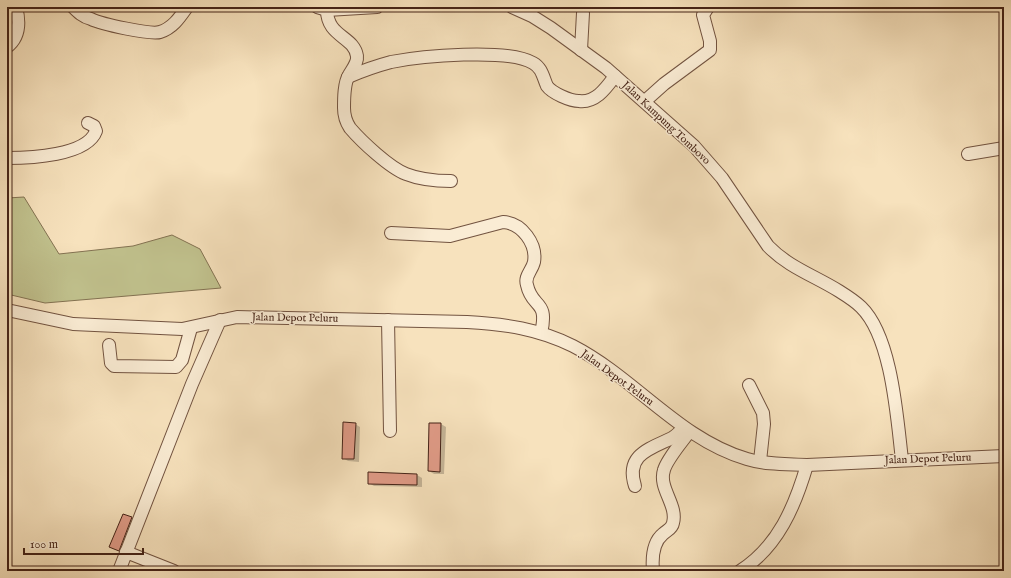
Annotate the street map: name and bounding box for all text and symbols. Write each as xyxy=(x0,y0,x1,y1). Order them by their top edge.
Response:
street label: Jalan Kampung Tombovo xyxy=(617,77,713,168)
street label: Jalan Depot Peluru xyxy=(250,310,339,326)
street label: Jalan Depot Peluru xyxy=(576,346,656,409)
street label: Jalan Depot Peluru xyxy=(882,450,972,468)
scale bar xyxy=(24,530,143,556)
text: 100 m xyxy=(30,537,58,552)

